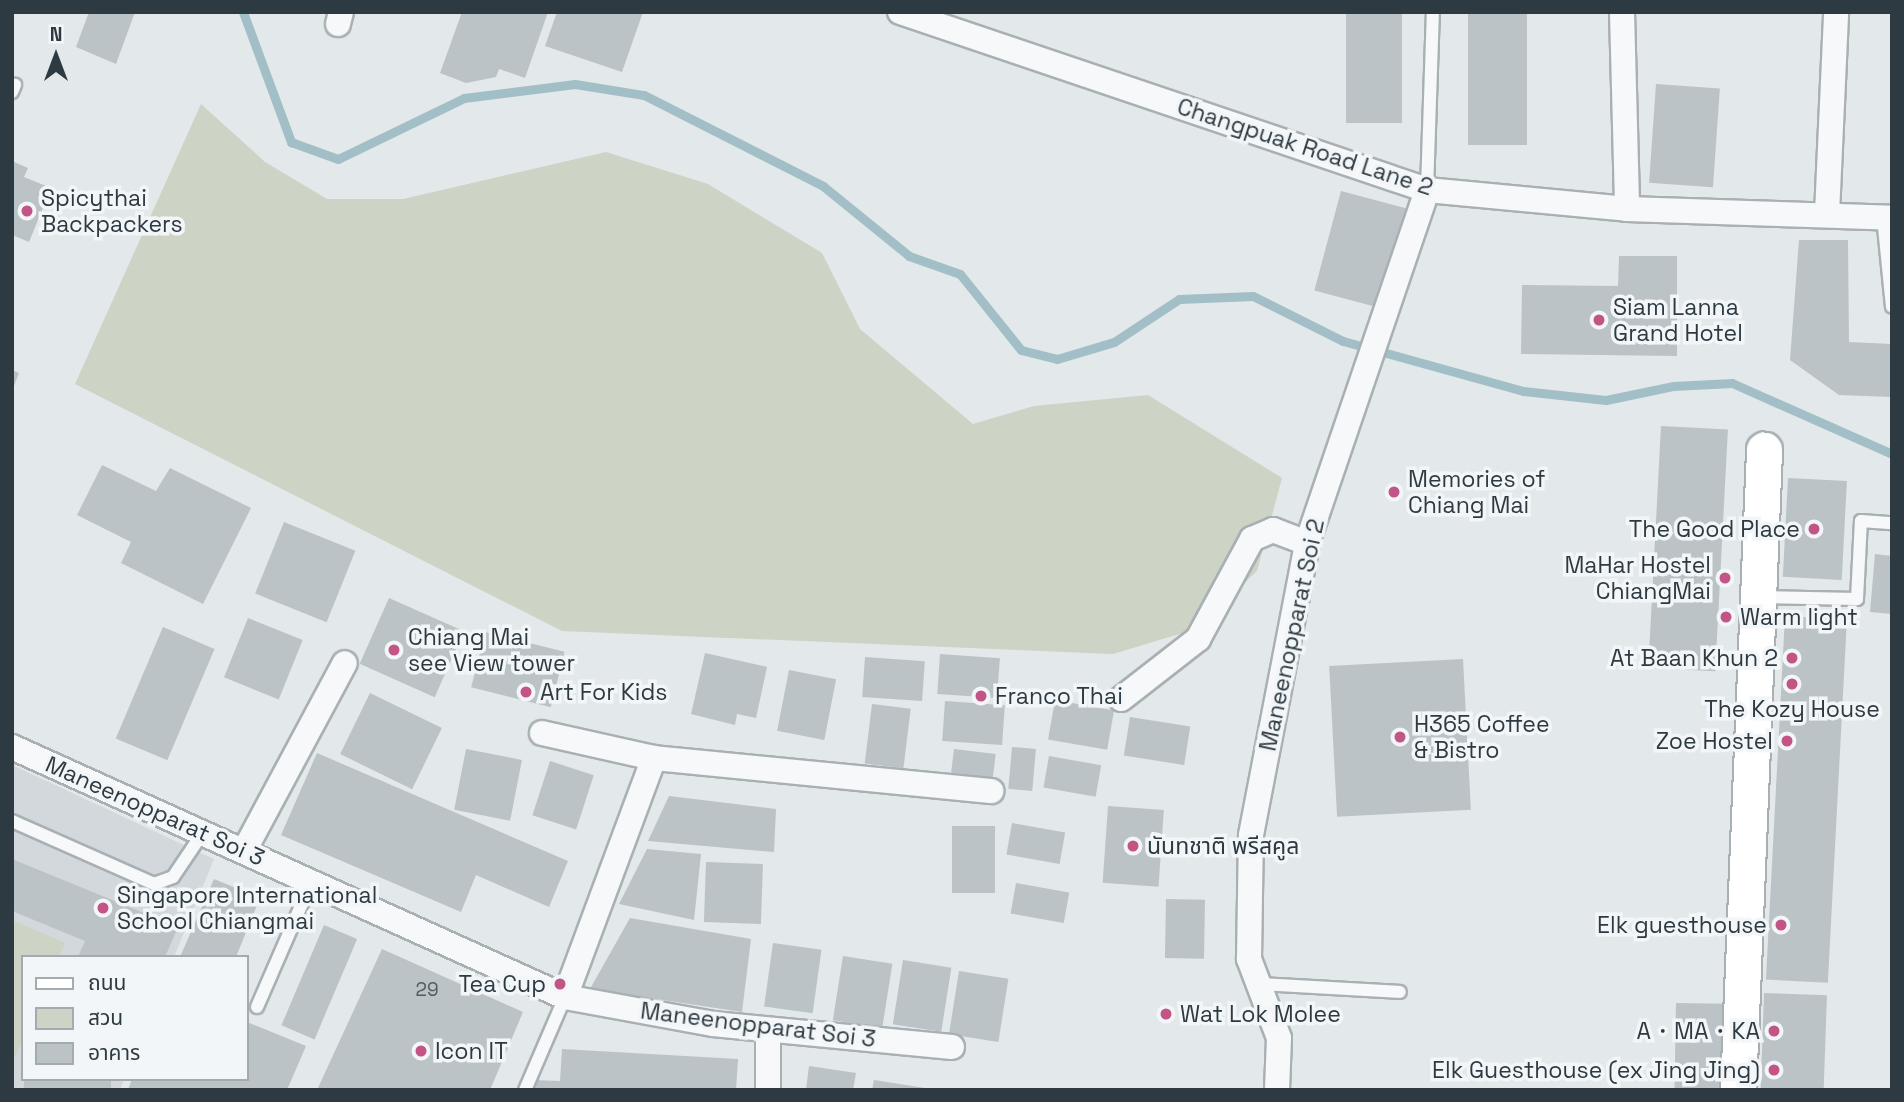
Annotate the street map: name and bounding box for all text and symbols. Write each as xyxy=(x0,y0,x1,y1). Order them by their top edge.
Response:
north arrow xyxy=(21,21,91,91)
text: N xyxy=(50,22,62,47)
street label: Changpuak Road Lane 2 xyxy=(1174,93,1436,201)
place label: Spicythai Backpackers xyxy=(41,184,183,238)
marker: Spicythai Backpackers xyxy=(19,203,35,219)
place label: Siam Lanna Grand Hotel xyxy=(1613,293,1743,347)
marker: Siam Lanna Grand Hotel xyxy=(1591,312,1607,328)
place label: Memories of Chiang Mai xyxy=(1408,465,1545,519)
marker: Memories of Chiang Mai xyxy=(1386,484,1402,500)
place label: The Good Place xyxy=(1629,515,1800,543)
street label: Maneenopparat Soi 2 xyxy=(1254,516,1330,754)
marker: The Good Place xyxy=(1806,521,1822,537)
place label: MaHar Hostel ChiangMai xyxy=(1564,551,1711,605)
marker: MaHar Hostel ChiangMai xyxy=(1717,570,1733,586)
place label: Warm light xyxy=(1740,603,1858,631)
marker: Warm light xyxy=(1718,609,1734,625)
place label: Chiang Mai see View tower xyxy=(408,623,575,677)
marker: Chiang Mai see View tower xyxy=(386,642,402,658)
place label: At Baan Khun 2 xyxy=(1610,644,1778,672)
marker: At Baan Khun 2 xyxy=(1784,650,1800,666)
marker: The Kozy House xyxy=(1784,676,1800,692)
place label: Art For Kids xyxy=(540,678,667,706)
place label: Franco Thai xyxy=(995,682,1123,710)
marker: Art For Kids xyxy=(518,684,534,700)
marker: Franco Thai xyxy=(973,688,989,704)
place label: The Kozy House xyxy=(1704,695,1880,723)
place label: H365 Coffee & Bistro xyxy=(1414,710,1550,764)
place label: Zoe Hostel xyxy=(1656,727,1773,755)
marker: H365 Coffee & Bistro xyxy=(1392,729,1408,745)
marker: Zoe Hostel xyxy=(1779,733,1795,749)
street label: Maneenopparat Soi 3 xyxy=(41,750,269,872)
place label: นันทชาติ พรีสคูล xyxy=(1147,832,1299,860)
marker: นันทชาติ พรีสคูล xyxy=(1125,838,1141,854)
place label: Singapore International School Chiangmai xyxy=(117,881,377,935)
marker: Singapore International School Chiangmai xyxy=(95,900,111,916)
place label: Elk guesthouse xyxy=(1597,911,1767,939)
marker: Elk guesthouse xyxy=(1773,917,1789,933)
legend xyxy=(21,955,248,1081)
text: ถนน xyxy=(88,969,126,996)
place label: Tea Cup xyxy=(458,970,546,998)
marker: Tea Cup xyxy=(552,976,568,992)
house number: 29 xyxy=(415,979,439,1001)
street label: Maneenopparat Soi 3 xyxy=(639,997,877,1053)
place label: Wat Lok Molee xyxy=(1180,1000,1341,1028)
text: สวน xyxy=(88,1004,123,1031)
marker: Wat Lok Molee xyxy=(1158,1006,1174,1022)
place label: A・MA・KA xyxy=(1637,1017,1760,1045)
marker: A・MA・KA xyxy=(1766,1023,1782,1039)
place label: Icon IT xyxy=(435,1037,508,1065)
text: อาคาร xyxy=(88,1039,140,1066)
marker: Icon IT xyxy=(413,1043,429,1059)
place label: Elk Guesthouse (ex Jing Jing) xyxy=(1432,1056,1760,1084)
marker: Elk Guesthouse (ex Jing Jing) xyxy=(1766,1062,1782,1078)

